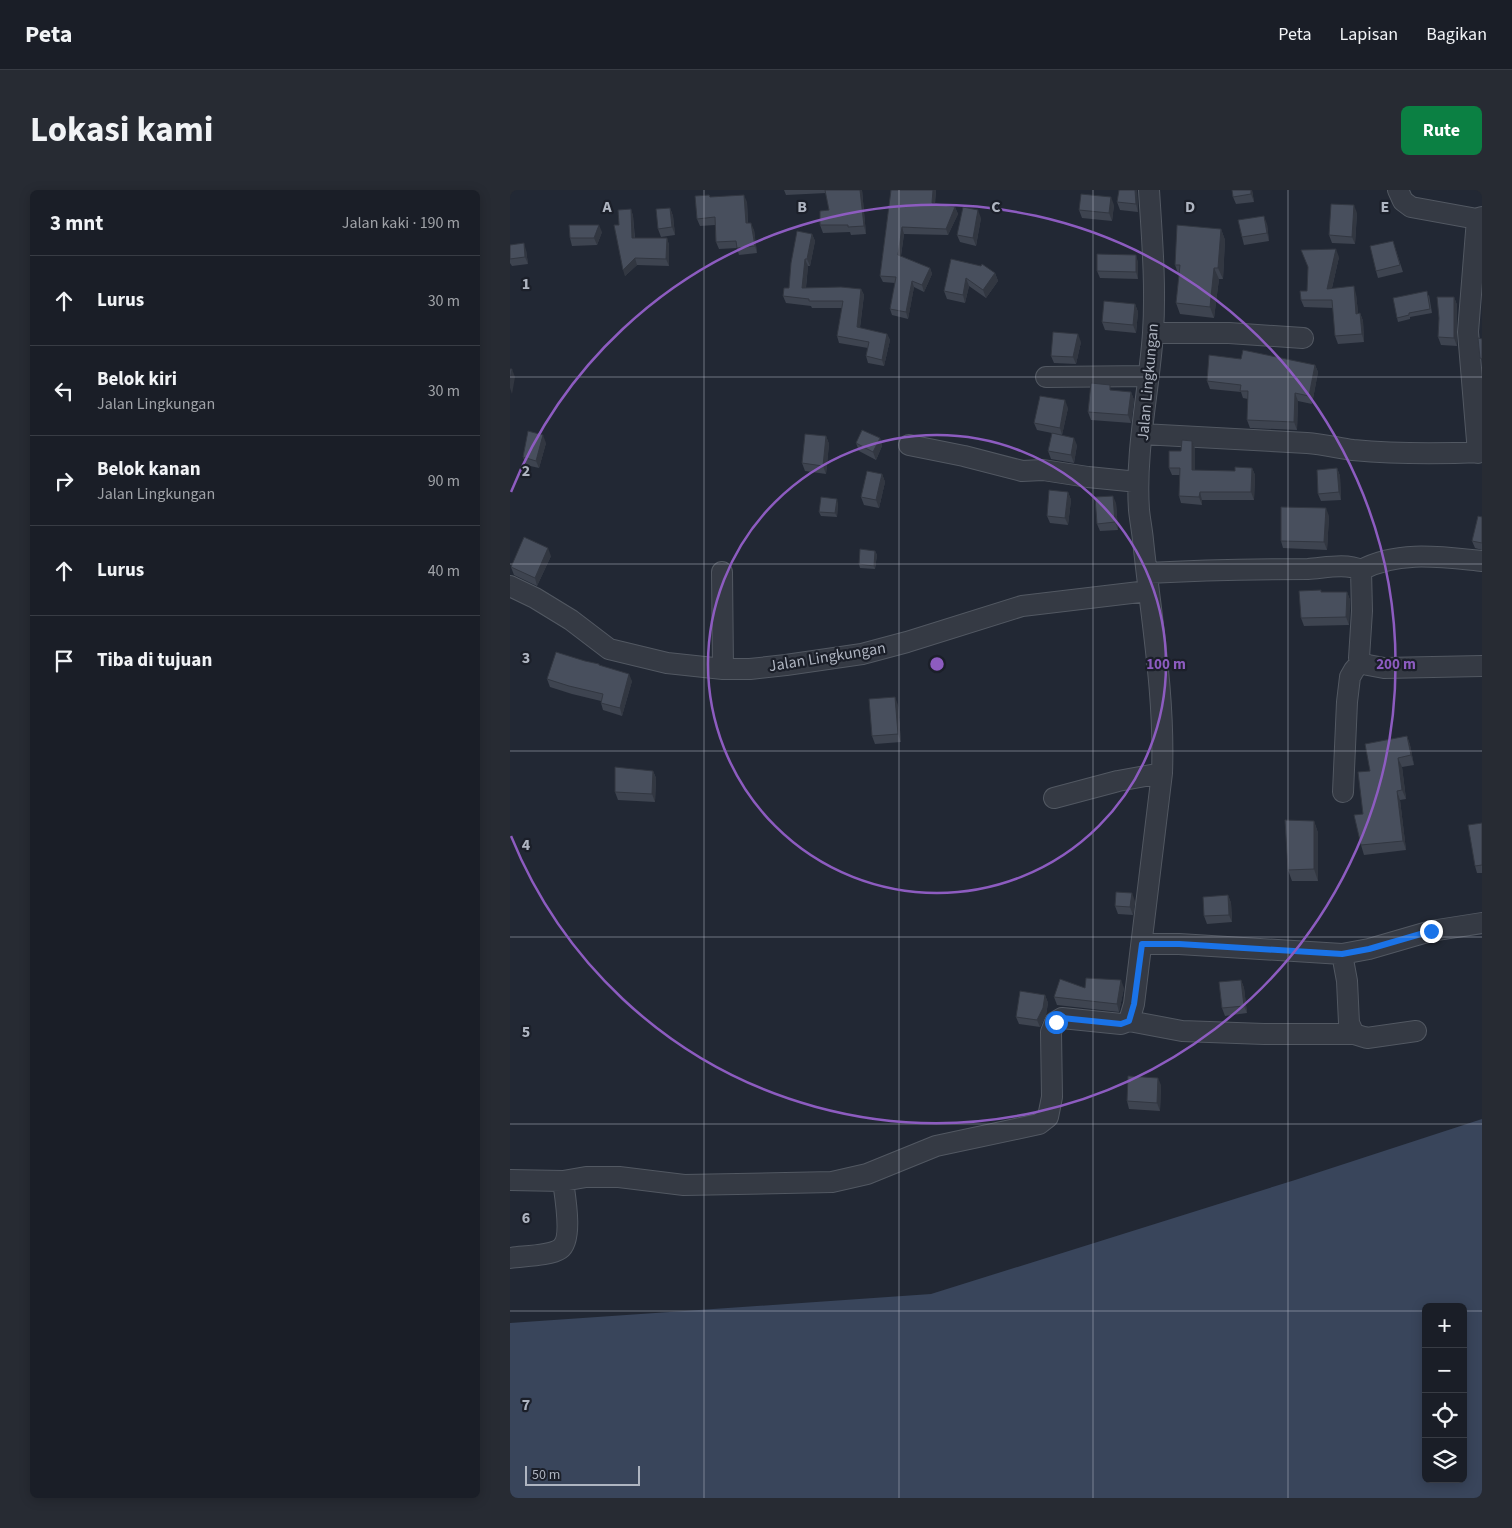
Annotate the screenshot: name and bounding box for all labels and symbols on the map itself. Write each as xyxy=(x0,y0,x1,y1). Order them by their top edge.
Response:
text: A xyxy=(601,196,612,218)
text: B xyxy=(797,196,807,218)
text: C xyxy=(991,196,1001,218)
text: D xyxy=(1185,196,1195,218)
text: E xyxy=(1381,196,1389,218)
text: 1 xyxy=(522,273,530,295)
street label: Jalan Lingkungan xyxy=(1132,322,1164,442)
text: 2 xyxy=(522,460,530,482)
street label: Jalan Lingkungan xyxy=(767,637,887,677)
text: 3 xyxy=(522,647,530,669)
text: 100 m xyxy=(1146,654,1186,675)
text: 200 m xyxy=(1376,654,1416,675)
centre of rings xyxy=(928,655,946,673)
text: 4 xyxy=(522,834,531,856)
route end xyxy=(1420,920,1443,943)
route start xyxy=(1045,1011,1068,1034)
text: 5 xyxy=(522,1021,530,1043)
text: 6 xyxy=(522,1207,530,1229)
text: 7 xyxy=(522,1394,530,1416)
scale bar xyxy=(525,1463,640,1486)

